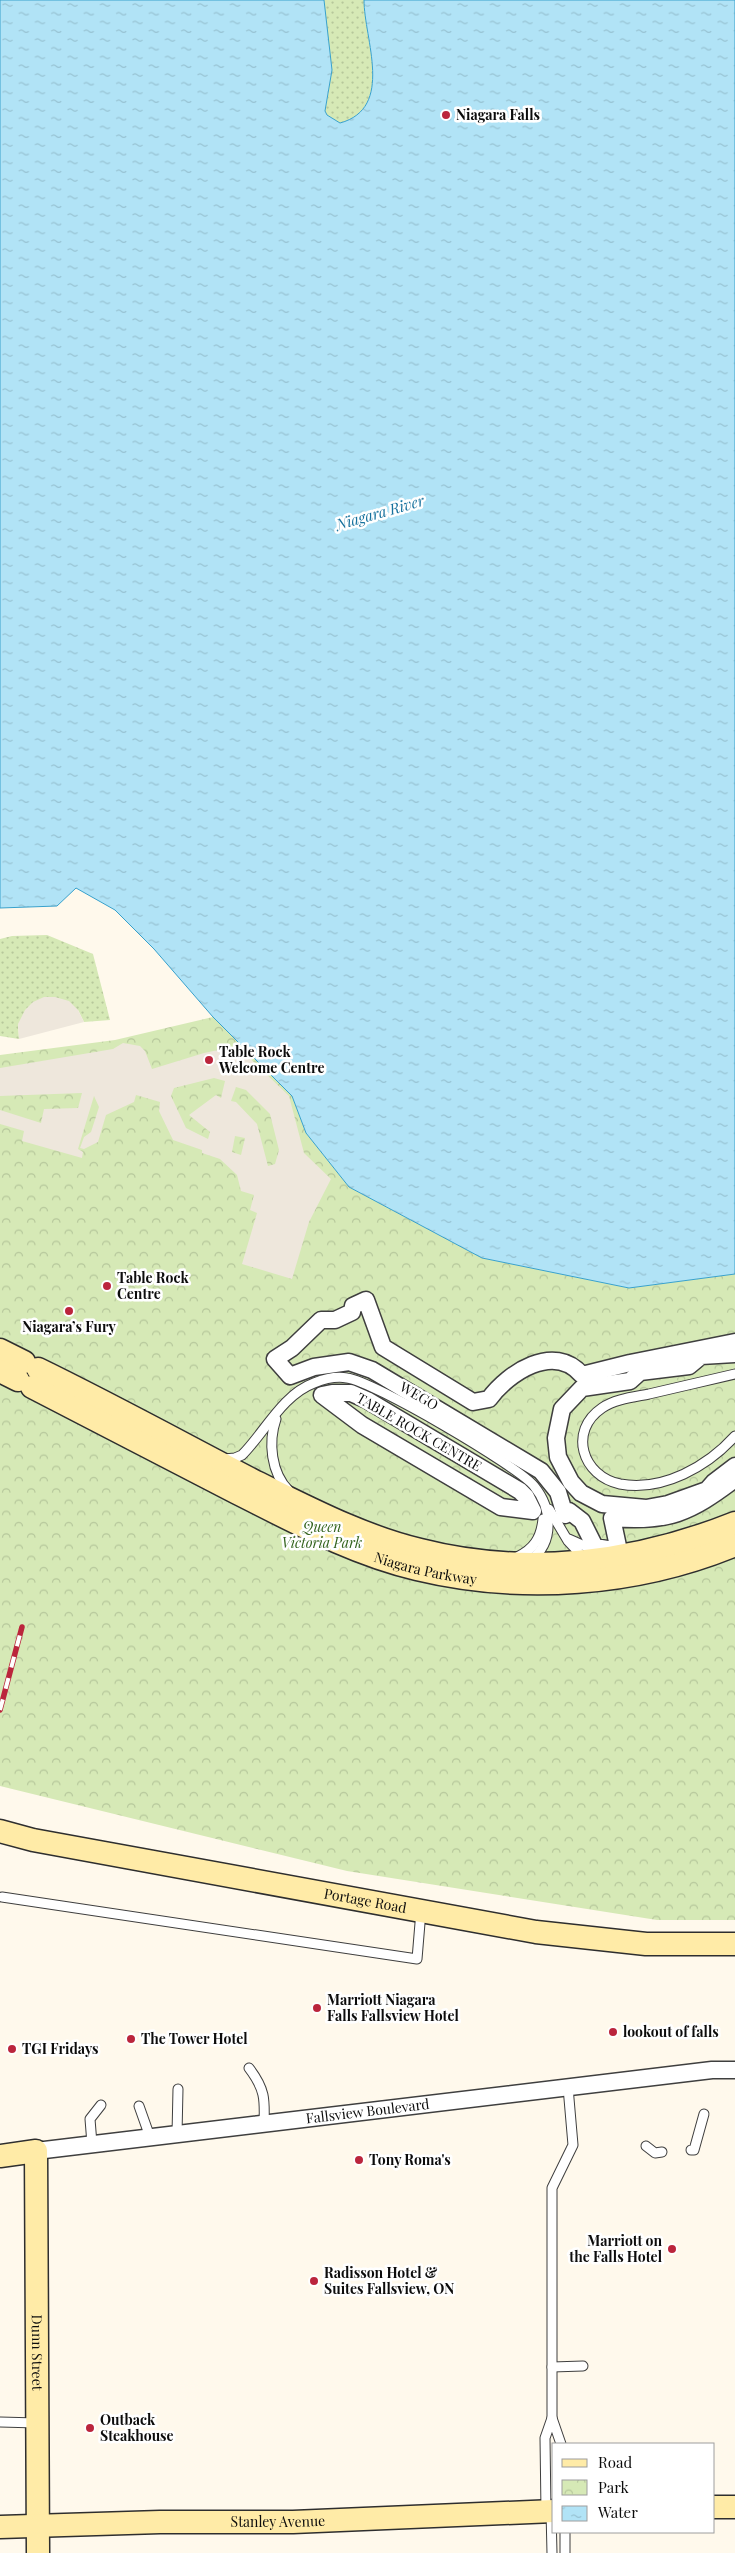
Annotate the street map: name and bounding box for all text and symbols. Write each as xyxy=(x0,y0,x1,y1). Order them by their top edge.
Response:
place label: Niagara Falls xyxy=(456,105,540,124)
marker: Niagara Falls xyxy=(440,109,452,121)
water label: Niagara River xyxy=(331,490,427,535)
place label: Table Rock Welcome Centre xyxy=(218,1042,324,1077)
marker: Table Rock Welcome Centre xyxy=(203,1054,215,1066)
place label: Table Rock Centre xyxy=(117,1268,189,1303)
marker: Table Rock Centre xyxy=(101,1280,113,1292)
marker: Niagara’s Fury xyxy=(63,1305,75,1317)
place label: Niagara’s Fury xyxy=(22,1317,117,1336)
street label: WEGO xyxy=(396,1376,442,1414)
street label: TABLE ROCK CENTRE xyxy=(353,1388,485,1475)
park label: Queen Victoria Park xyxy=(282,1517,362,1552)
street label: Niagara Parkway xyxy=(372,1547,478,1589)
street label: Portage Road xyxy=(323,1883,408,1917)
place label: Marriott Niagara Falls Fallsview Hotel xyxy=(327,1990,459,2025)
marker: Marriott Niagara Falls Fallsview Hotel xyxy=(311,2002,323,2014)
place label: lookout of falls xyxy=(623,2022,719,2041)
marker: lookout of falls xyxy=(607,2026,619,2038)
place label: The Tower Hotel xyxy=(141,2029,248,2048)
marker: The Tower Hotel xyxy=(125,2033,137,2045)
place label: TGI Fridays xyxy=(22,2039,98,2058)
marker: TGI Fridays xyxy=(6,2043,18,2055)
street label: Fallsview Boulevard xyxy=(305,2094,430,2128)
place label: Tony Roma's xyxy=(369,2150,451,2169)
marker: Tony Roma's xyxy=(353,2154,365,2166)
place label: Marriott on the Falls Hotel xyxy=(568,2231,663,2266)
marker: Marriott on the Falls Hotel xyxy=(666,2243,678,2255)
place label: Radisson Hotel & Suites Fallsview, ON xyxy=(324,2263,454,2298)
marker: Radisson Hotel & Suites Fallsview, ON xyxy=(308,2275,320,2287)
street label: Dunn Street xyxy=(28,2315,47,2392)
place label: Outback Steakhouse xyxy=(100,2410,174,2445)
marker: Outback Steakhouse xyxy=(84,2422,96,2434)
legend xyxy=(552,2443,715,2533)
text: Road xyxy=(598,2452,632,2472)
text: Park xyxy=(598,2477,630,2497)
text: Water xyxy=(597,2502,638,2522)
street label: Stanley Avenue xyxy=(231,2511,326,2531)

